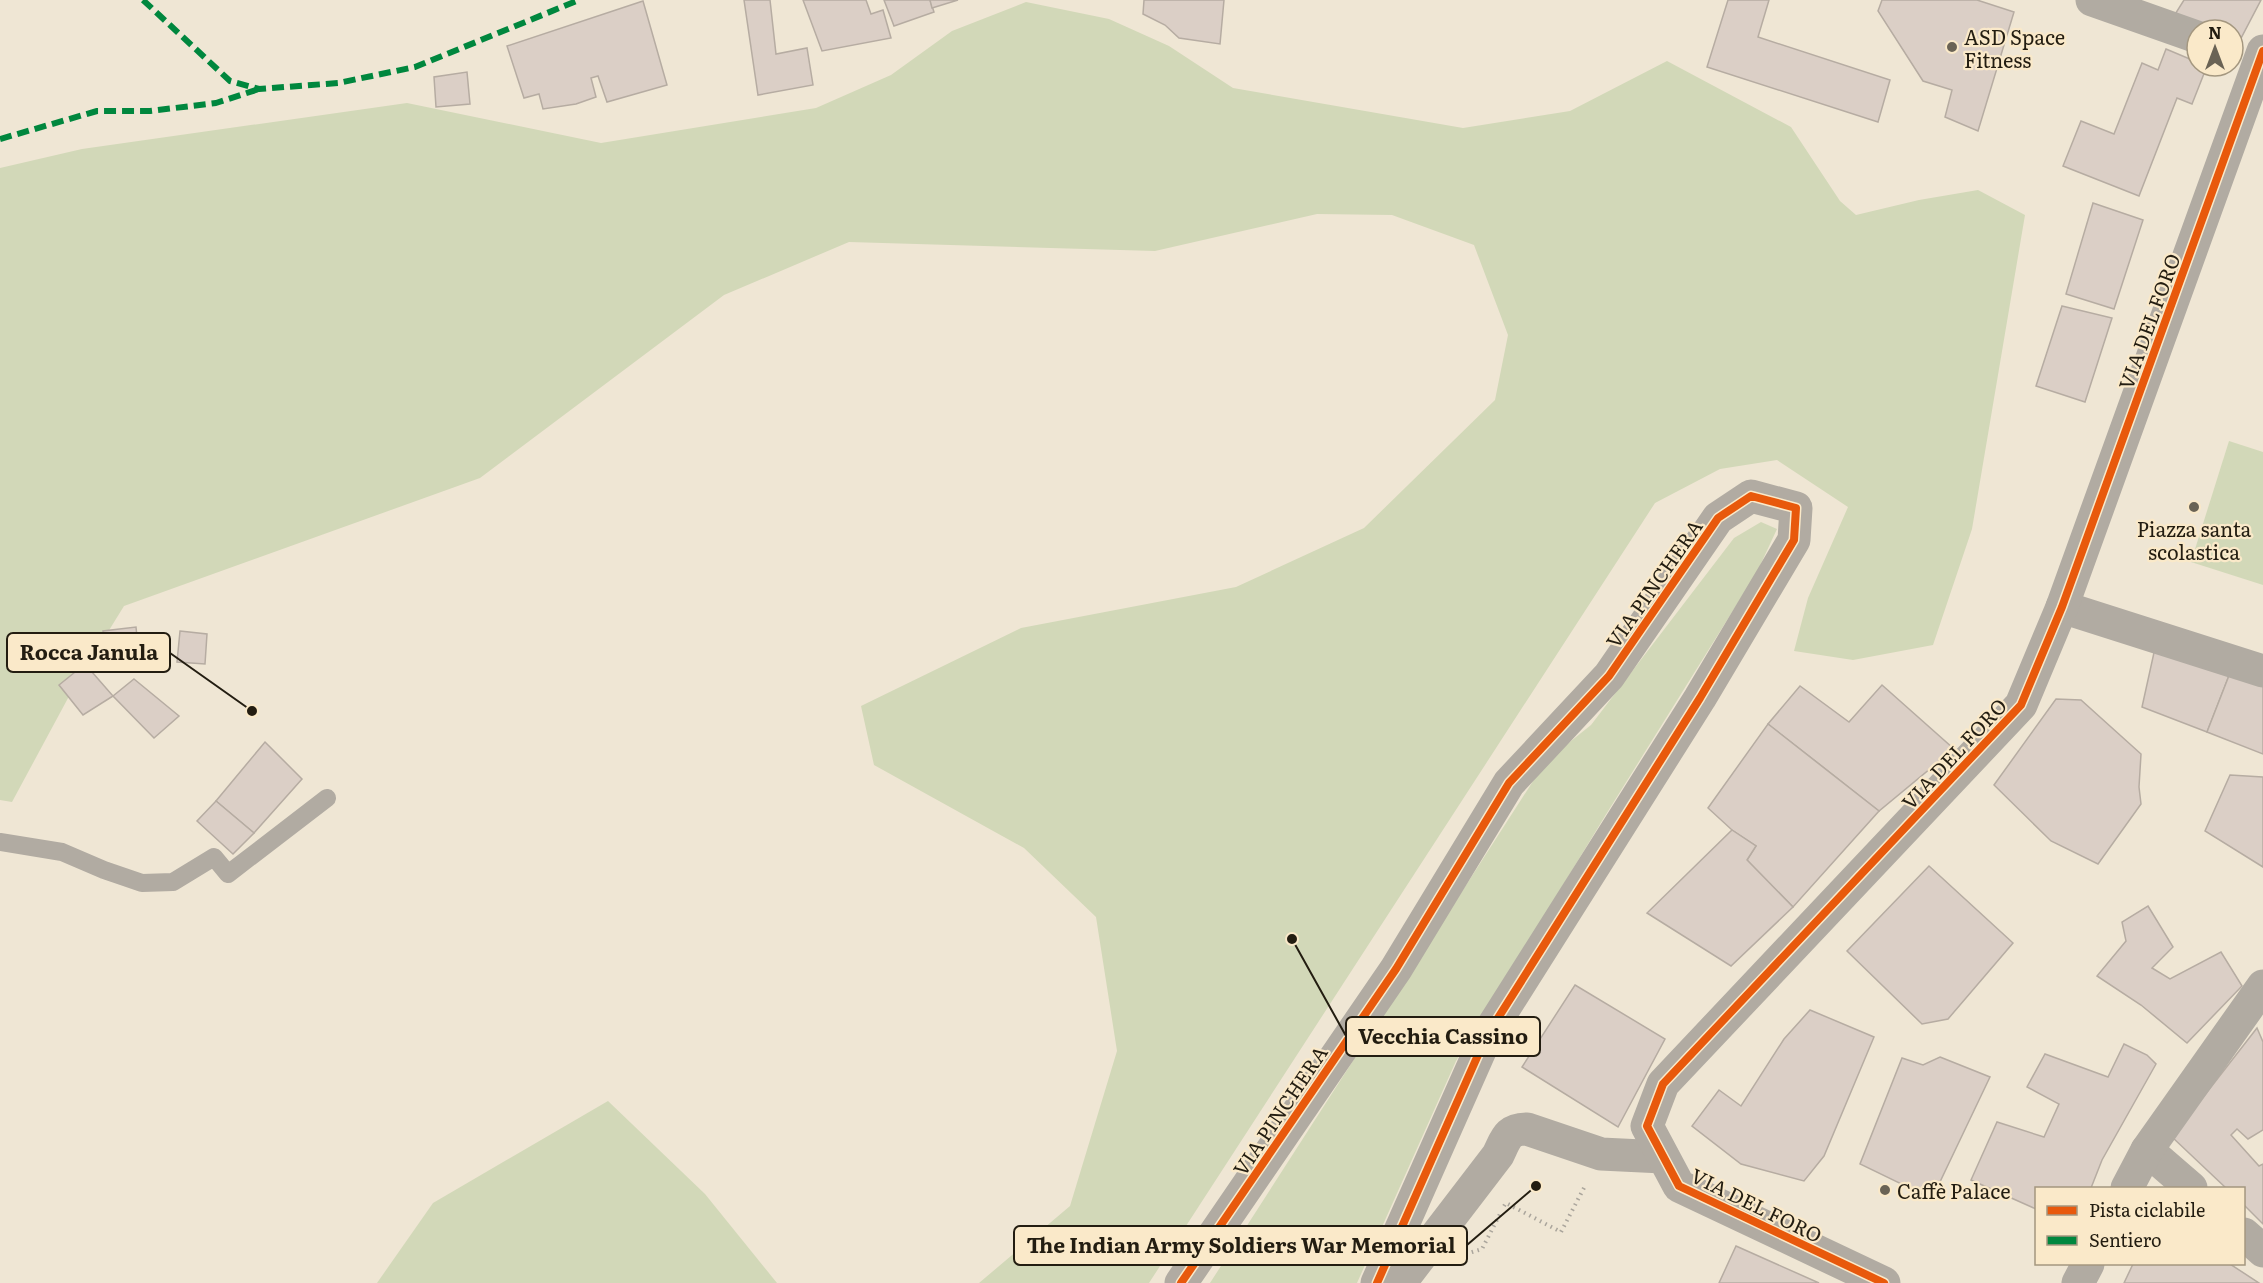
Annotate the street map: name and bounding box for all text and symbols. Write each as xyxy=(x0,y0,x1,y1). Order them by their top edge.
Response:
north arrow xyxy=(2185,18,2245,78)
text: N xyxy=(2208,20,2222,44)
place label: ASD Space Fitness xyxy=(1964,21,2065,74)
marker: ASD Space Fitness xyxy=(1945,40,1959,54)
street label: VIA DEL FORO xyxy=(2109,249,2187,393)
marker: Piazza santa scolastica xyxy=(2187,500,2201,514)
street label: VIA PINCHERA xyxy=(1597,512,1709,653)
place label: Piazza santa scolastica xyxy=(2137,513,2252,566)
callout: Rocca Janula xyxy=(7,633,170,672)
text: Rocca Janula xyxy=(20,635,159,666)
street label: VIA DEL FORO xyxy=(1893,691,2013,815)
callout: Vecchia Cassino xyxy=(1346,1017,1540,1056)
text: Vecchia Cassino xyxy=(1358,1019,1528,1050)
street label: VIA PINCHERA xyxy=(1224,1039,1334,1181)
street label: VIA DEL FORO xyxy=(1686,1159,1828,1249)
place label: Caffè Palace xyxy=(1897,1175,2011,1205)
marker: Caffè Palace xyxy=(1878,1183,1892,1197)
legend xyxy=(2035,1187,2245,1265)
text: Pista ciclabile xyxy=(2089,1196,2205,1223)
callout: The Indian Army Soldiers War Memorial xyxy=(1014,1226,1467,1265)
text: Sentiero xyxy=(2089,1226,2162,1253)
text: The Indian Army Soldiers War Memorial xyxy=(1026,1228,1456,1259)

